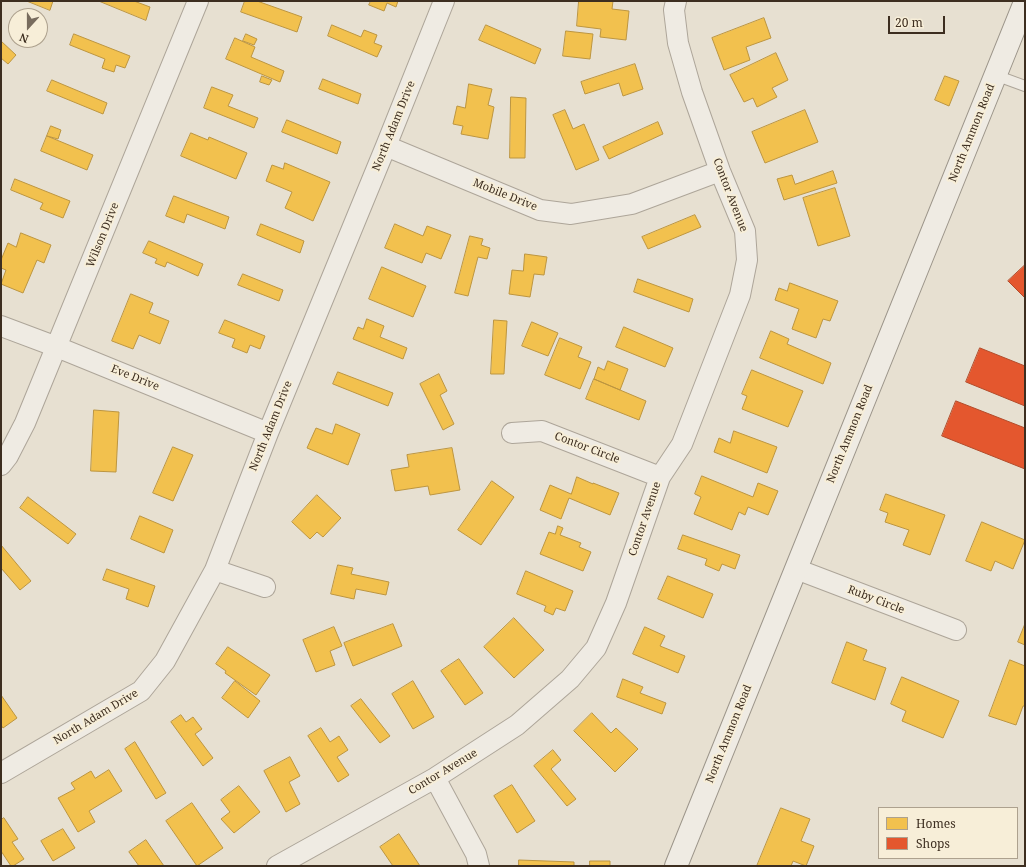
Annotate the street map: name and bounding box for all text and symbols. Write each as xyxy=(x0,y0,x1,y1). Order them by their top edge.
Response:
north arrow xyxy=(8,8,48,48)
scale bar xyxy=(890,8,947,34)
text: 20 m xyxy=(895,14,923,31)
text: N xyxy=(17,30,31,47)
street label: North Adam Drive xyxy=(370,79,418,173)
street label: North Ammon Road xyxy=(946,82,998,184)
street label: Contor Avenue xyxy=(710,156,750,234)
street label: Mobile Drive xyxy=(471,176,539,214)
street label: Wilson Drive xyxy=(84,201,122,269)
street label: Eve Drive xyxy=(109,362,161,394)
street label: North Adam Drive xyxy=(247,379,295,473)
street label: North Ammon Road xyxy=(824,383,876,485)
street label: Contor Circle xyxy=(553,430,621,466)
street label: Contor Avenue xyxy=(626,480,664,558)
street label: Ruby Circle xyxy=(846,583,906,617)
street label: North Ammon Road xyxy=(703,683,755,785)
street label: North Adam Drive xyxy=(51,687,141,747)
street label: Contor Avenue xyxy=(406,746,480,798)
legend xyxy=(878,807,1018,859)
text: Homes xyxy=(916,815,956,832)
text: Shops xyxy=(916,835,950,852)

